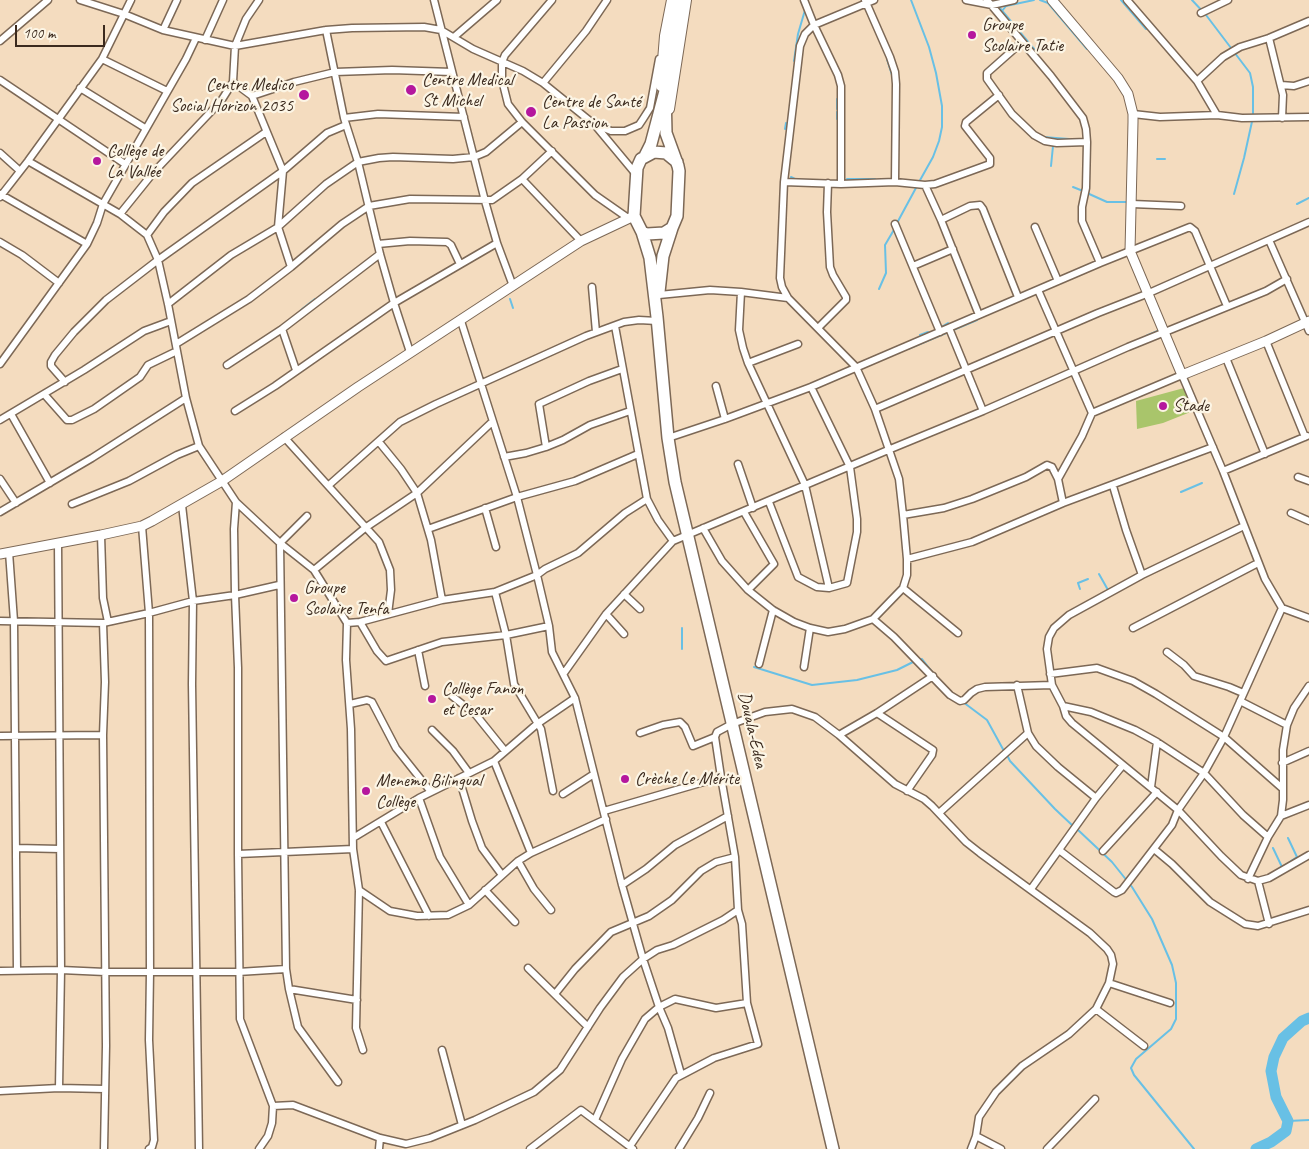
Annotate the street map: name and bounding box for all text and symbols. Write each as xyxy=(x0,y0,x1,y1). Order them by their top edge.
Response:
place label: Groupe Scolaire Tatie xyxy=(982,14,1063,56)
scale bar xyxy=(18,15,108,47)
text: 100 m xyxy=(23,24,55,43)
marker: Groupe Scolaire Tatie xyxy=(966,29,978,41)
place label: Centre Medical St Michel xyxy=(422,69,513,112)
place label: Centre Medico Social Horizon 2035 xyxy=(170,74,293,116)
marker: Centre Medical St Michel xyxy=(404,83,418,97)
marker: Centre Medico Social Horizon 2035 xyxy=(297,88,311,102)
place label: Centre de Santé La Passion xyxy=(542,91,641,134)
marker: Centre de Santé La Passion xyxy=(524,105,538,119)
place label: Collège de La Vallée xyxy=(107,140,163,182)
marker: Collège de La Vallée xyxy=(91,155,103,167)
place label: Stade xyxy=(1173,395,1209,417)
marker: Stade xyxy=(1157,400,1169,412)
place label: Groupe Scolaire Tenfa xyxy=(304,577,388,620)
marker: Groupe Scolaire Tenfa xyxy=(288,592,300,604)
place label: Collège Fanon et Cesar xyxy=(442,678,523,721)
street label: Douala-Edea xyxy=(733,690,771,770)
marker: Collège Fanon et Cesar xyxy=(426,693,438,705)
place label: Crèche Le Mérite xyxy=(635,768,739,790)
place label: Menemo Bilingual Collège xyxy=(376,770,482,812)
marker: Crèche Le Mérite xyxy=(619,773,631,785)
marker: Menemo Bilingual Collège xyxy=(360,785,372,797)

